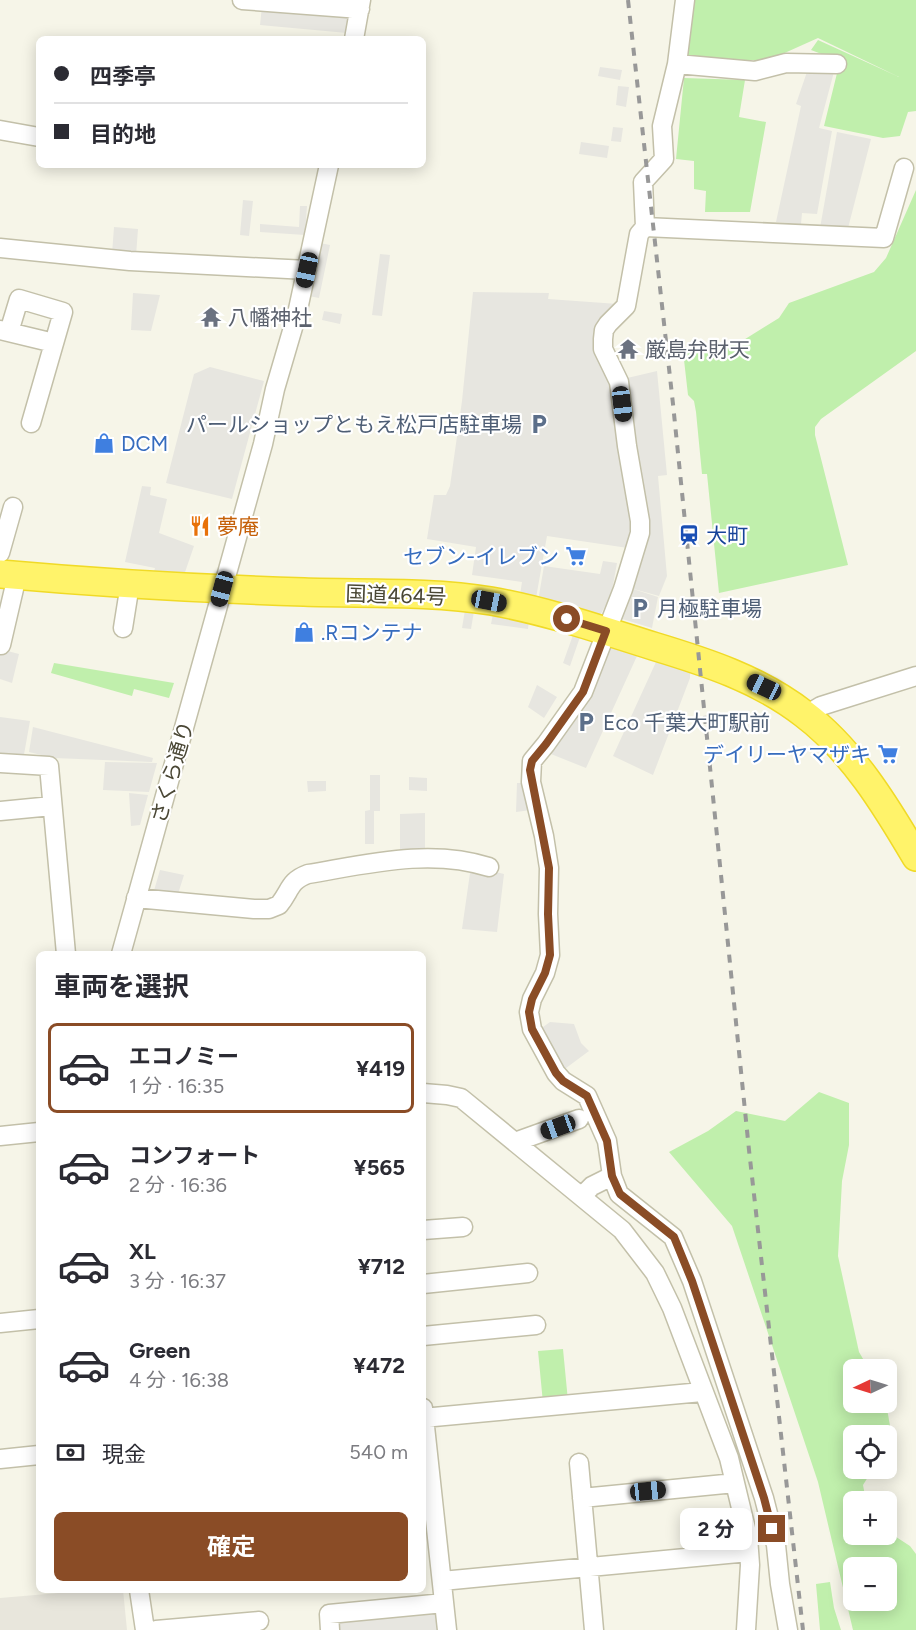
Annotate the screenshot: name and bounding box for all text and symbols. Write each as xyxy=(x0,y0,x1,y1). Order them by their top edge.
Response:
text: 四季亭 xyxy=(90,63,156,90)
text: 目的地 xyxy=(90,121,156,148)
car xyxy=(294,251,320,289)
temple icon: 八幡神社 xyxy=(199,305,223,329)
place label: 八幡神社 xyxy=(228,305,312,330)
temple icon: 厳島弁財天 xyxy=(616,337,640,361)
place label: 厳島弁財天 xyxy=(645,337,750,362)
car xyxy=(611,385,633,423)
place label: パールショップともえ松戸店駐車場 xyxy=(186,412,522,437)
parking icon: パールショップともえ松戸店駐車場 xyxy=(527,412,551,436)
shop icon: DCM xyxy=(92,431,116,455)
place label: DCM xyxy=(121,431,168,456)
restaurant icon: 夢庵 xyxy=(188,514,212,538)
place label: 夢庵 xyxy=(217,514,259,539)
station icon: 大町 xyxy=(677,523,701,547)
place label: 大町 xyxy=(706,523,748,548)
place label: セブン-イレブン xyxy=(403,544,559,569)
supermarket icon: セブン-イレブン xyxy=(564,544,588,568)
car xyxy=(209,569,235,609)
street label: 国道464号 xyxy=(345,581,447,609)
car xyxy=(470,589,508,613)
parking icon: 月極駐車場 xyxy=(628,596,652,620)
place label: 月極駐車場 xyxy=(657,596,762,621)
route start xyxy=(553,605,580,632)
shop icon: .Rコンテナ xyxy=(292,620,316,644)
place label: .Rコンテナ xyxy=(321,620,423,645)
car xyxy=(744,671,784,703)
parking icon: Eco 千葉大町駅前 xyxy=(574,710,598,734)
place label: Eco 千葉大町駅前 xyxy=(603,710,770,735)
street label: さくら通り xyxy=(146,718,198,826)
place label: デイリーヤマザキ xyxy=(703,742,871,767)
supermarket icon: デイリーヤマザキ xyxy=(876,742,900,766)
text: 車両を選択 xyxy=(54,970,189,1003)
icon: car xyxy=(57,1041,111,1095)
text: エコノミー xyxy=(129,1043,239,1070)
text: ¥419 xyxy=(356,1055,405,1082)
text: 1 分 · 16:35 xyxy=(129,1074,224,1098)
car xyxy=(538,1112,578,1142)
icon: car xyxy=(57,1140,111,1194)
text: コンフォート xyxy=(129,1142,260,1169)
text: ¥565 xyxy=(354,1154,405,1181)
text: 2 分 · 16:36 xyxy=(129,1173,227,1197)
text: XL xyxy=(129,1238,156,1265)
icon: car xyxy=(57,1239,111,1293)
text: ¥712 xyxy=(358,1253,405,1280)
text: 3 分 · 16:37 xyxy=(129,1269,226,1293)
text: Green xyxy=(129,1337,191,1364)
icon: car xyxy=(57,1338,111,1392)
text: ¥472 xyxy=(353,1352,405,1379)
north arrow xyxy=(843,1359,897,1413)
map controls xyxy=(843,1359,897,1611)
text: 4 分 · 16:38 xyxy=(129,1368,229,1392)
button: locate xyxy=(843,1425,897,1479)
icon: cash xyxy=(54,1436,87,1469)
text: 540 m xyxy=(349,1440,408,1464)
text: 現金 xyxy=(102,1441,146,1468)
car xyxy=(629,1480,667,1502)
button: + xyxy=(843,1491,897,1545)
callout: 2 分 xyxy=(679,1508,751,1550)
button: 確定 xyxy=(54,1512,408,1581)
route end xyxy=(758,1515,785,1542)
text: 2 分 xyxy=(698,1517,734,1541)
button: − xyxy=(843,1557,897,1611)

